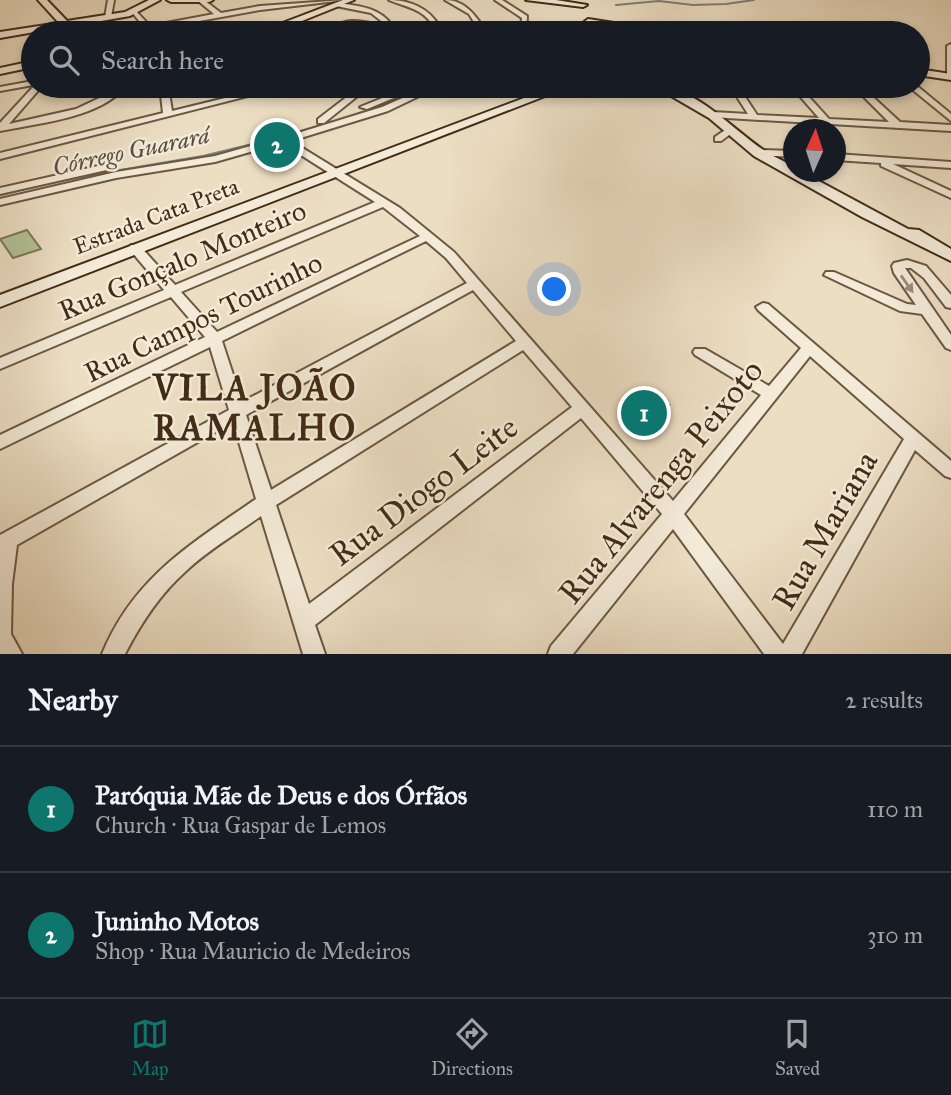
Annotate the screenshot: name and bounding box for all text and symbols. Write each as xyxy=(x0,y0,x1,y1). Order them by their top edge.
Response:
search box xyxy=(21,21,930,98)
icon: search xyxy=(45,41,83,79)
text: Search here xyxy=(101,44,224,76)
water label: Córrego Guarará xyxy=(50,119,216,182)
pin: 2 xyxy=(254,119,300,171)
north arrow xyxy=(783,119,846,182)
street label: Estrada Cata Preta xyxy=(69,172,243,260)
street label: Rua Gonçalo Monteiro xyxy=(53,192,311,328)
street label: Rua Campos Tourinho xyxy=(78,245,328,390)
your location xyxy=(537,272,571,306)
one-way arrow xyxy=(900,275,914,293)
street label: Rua Alvarenga Peixoto xyxy=(550,351,772,612)
district label: VILA JOÃO RAMALHO xyxy=(152,366,357,450)
pin: 1 xyxy=(621,387,667,439)
street label: Rua Diogo Leite xyxy=(322,407,526,575)
street label: Rua Mariana xyxy=(763,444,886,617)
text: Nearby xyxy=(28,682,118,718)
text: 2 results xyxy=(845,686,923,714)
text: Paróquia Mãe de Deus e dos Órfãos xyxy=(95,779,467,811)
text: 1 xyxy=(46,795,56,823)
text: 110 m xyxy=(867,795,923,823)
text: Church · Rua Gaspar de Lemos xyxy=(95,811,386,839)
text: Juninho Motos xyxy=(95,905,259,937)
text: 2 xyxy=(45,921,57,949)
text: 310 m xyxy=(867,921,923,949)
text: Shop · Rua Mauricio de Medeiros xyxy=(95,937,410,965)
tab: Map xyxy=(131,1015,169,1080)
tab: Directions xyxy=(431,1015,513,1080)
tab: Saved xyxy=(775,1015,820,1080)

